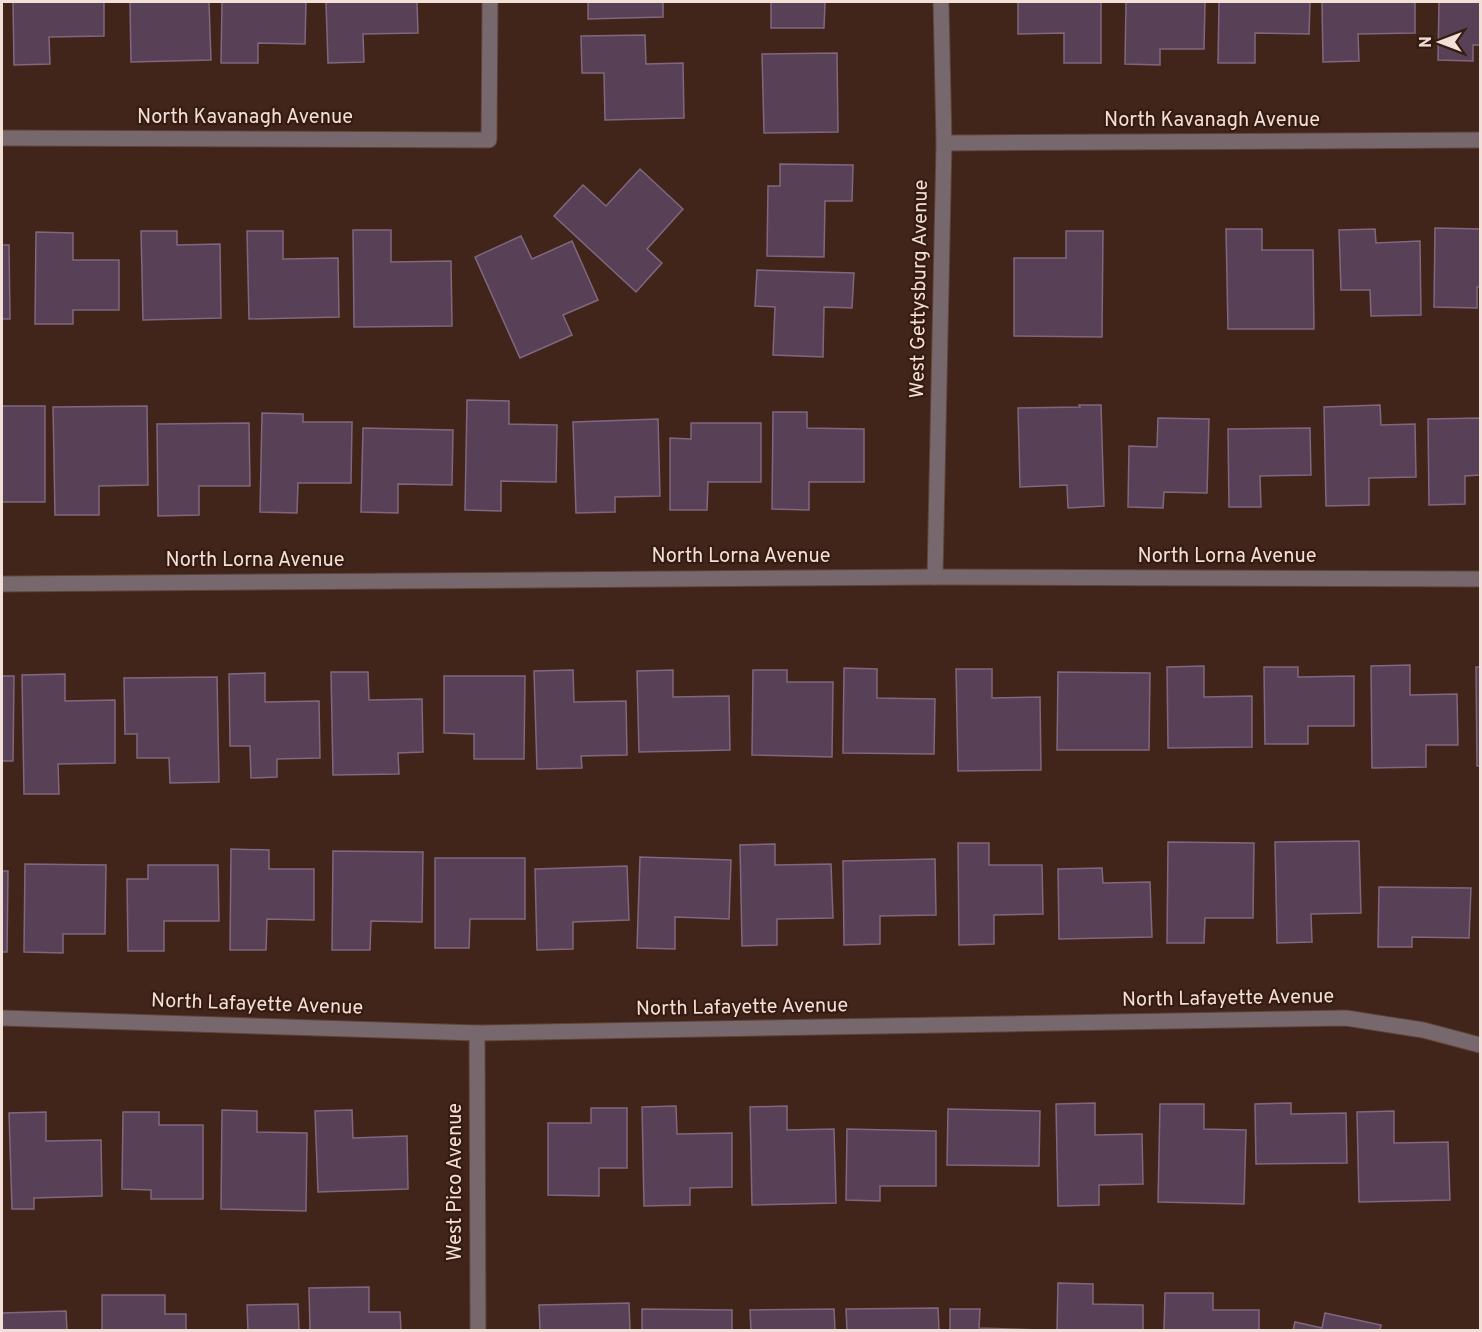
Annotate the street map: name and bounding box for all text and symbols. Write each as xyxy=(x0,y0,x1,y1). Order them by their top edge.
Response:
north arrow xyxy=(1410,12,1470,72)
text: N xyxy=(1417,36,1437,48)
street label: North Kavanagh Avenue xyxy=(137,105,353,131)
street label: North Kavanagh Avenue xyxy=(1104,108,1320,134)
street label: West Gettysburg Avenue xyxy=(905,179,935,399)
street label: North Lorna Avenue xyxy=(651,544,831,570)
street label: North Lorna Avenue xyxy=(1137,544,1317,570)
street label: North Lorna Avenue xyxy=(165,548,345,574)
street label: North Lafayette Avenue xyxy=(1122,984,1334,1014)
street label: North Lafayette Avenue xyxy=(150,988,364,1022)
street label: North Lafayette Avenue xyxy=(636,993,848,1023)
street label: West Pico Avenue xyxy=(443,1103,469,1261)

